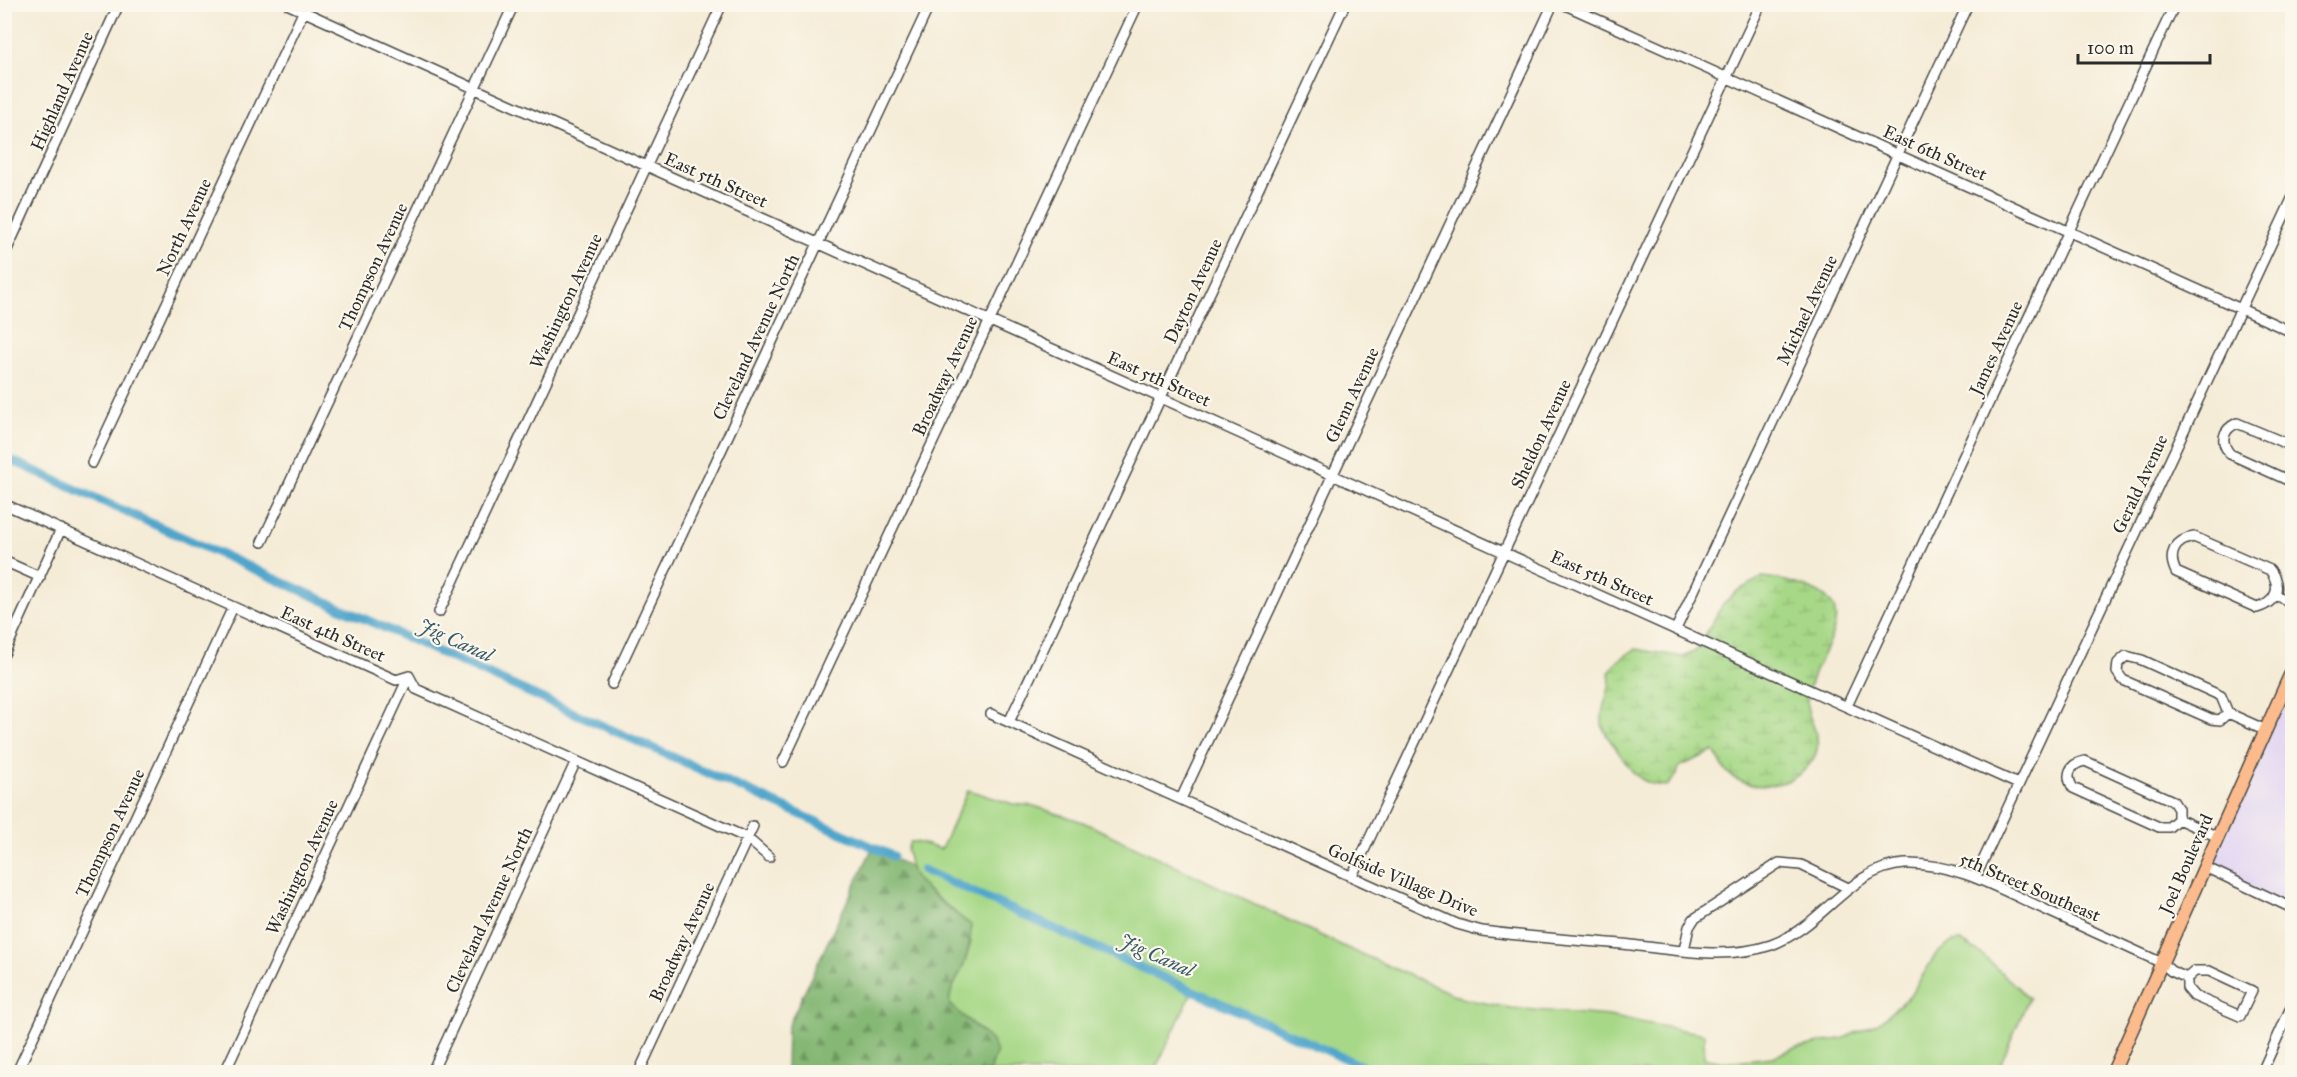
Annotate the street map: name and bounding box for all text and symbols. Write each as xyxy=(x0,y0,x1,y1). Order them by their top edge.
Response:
scale bar xyxy=(2078,27,2210,65)
street label: Highland Avenue xyxy=(26,28,99,154)
text: 100 m xyxy=(2087,37,2134,59)
street label: East 6th Street xyxy=(1880,120,1991,186)
street label: East 5th Street xyxy=(661,147,772,213)
street label: North Avenue xyxy=(152,175,216,279)
street label: Thompson Avenue xyxy=(334,199,412,335)
street label: Washington Avenue xyxy=(525,230,608,373)
street label: Dayton Avenue xyxy=(1159,235,1227,347)
street label: Cleveland Avenue North xyxy=(708,250,804,424)
street label: Michael Avenue xyxy=(1772,251,1842,369)
street label: James Avenue xyxy=(1964,297,2028,401)
street label: Broadway Avenue xyxy=(908,313,982,439)
street label: Glenn Avenue xyxy=(1320,344,1384,446)
street label: East 5th Street xyxy=(1104,346,1215,412)
street label: Sheldon Avenue xyxy=(1506,376,1576,492)
street label: Gerald Avenue xyxy=(2107,431,2173,537)
street label: East 5th Street xyxy=(1547,545,1658,611)
street label: East 4th Street xyxy=(277,601,389,667)
water label: Jig Canal xyxy=(414,613,498,668)
street label: Thompson Avenue xyxy=(71,765,149,901)
street label: Washington Avenue xyxy=(261,796,344,939)
street label: Joel Boulevard xyxy=(2153,811,2219,920)
street label: Cleveland Avenue North xyxy=(441,823,537,997)
street label: Golfside Village Drive xyxy=(1324,838,1482,923)
street label: 5th Street Southeast xyxy=(1956,847,2104,927)
street label: Broadway Avenue xyxy=(645,879,719,1005)
water label: Jig Canal xyxy=(1115,928,1199,983)

